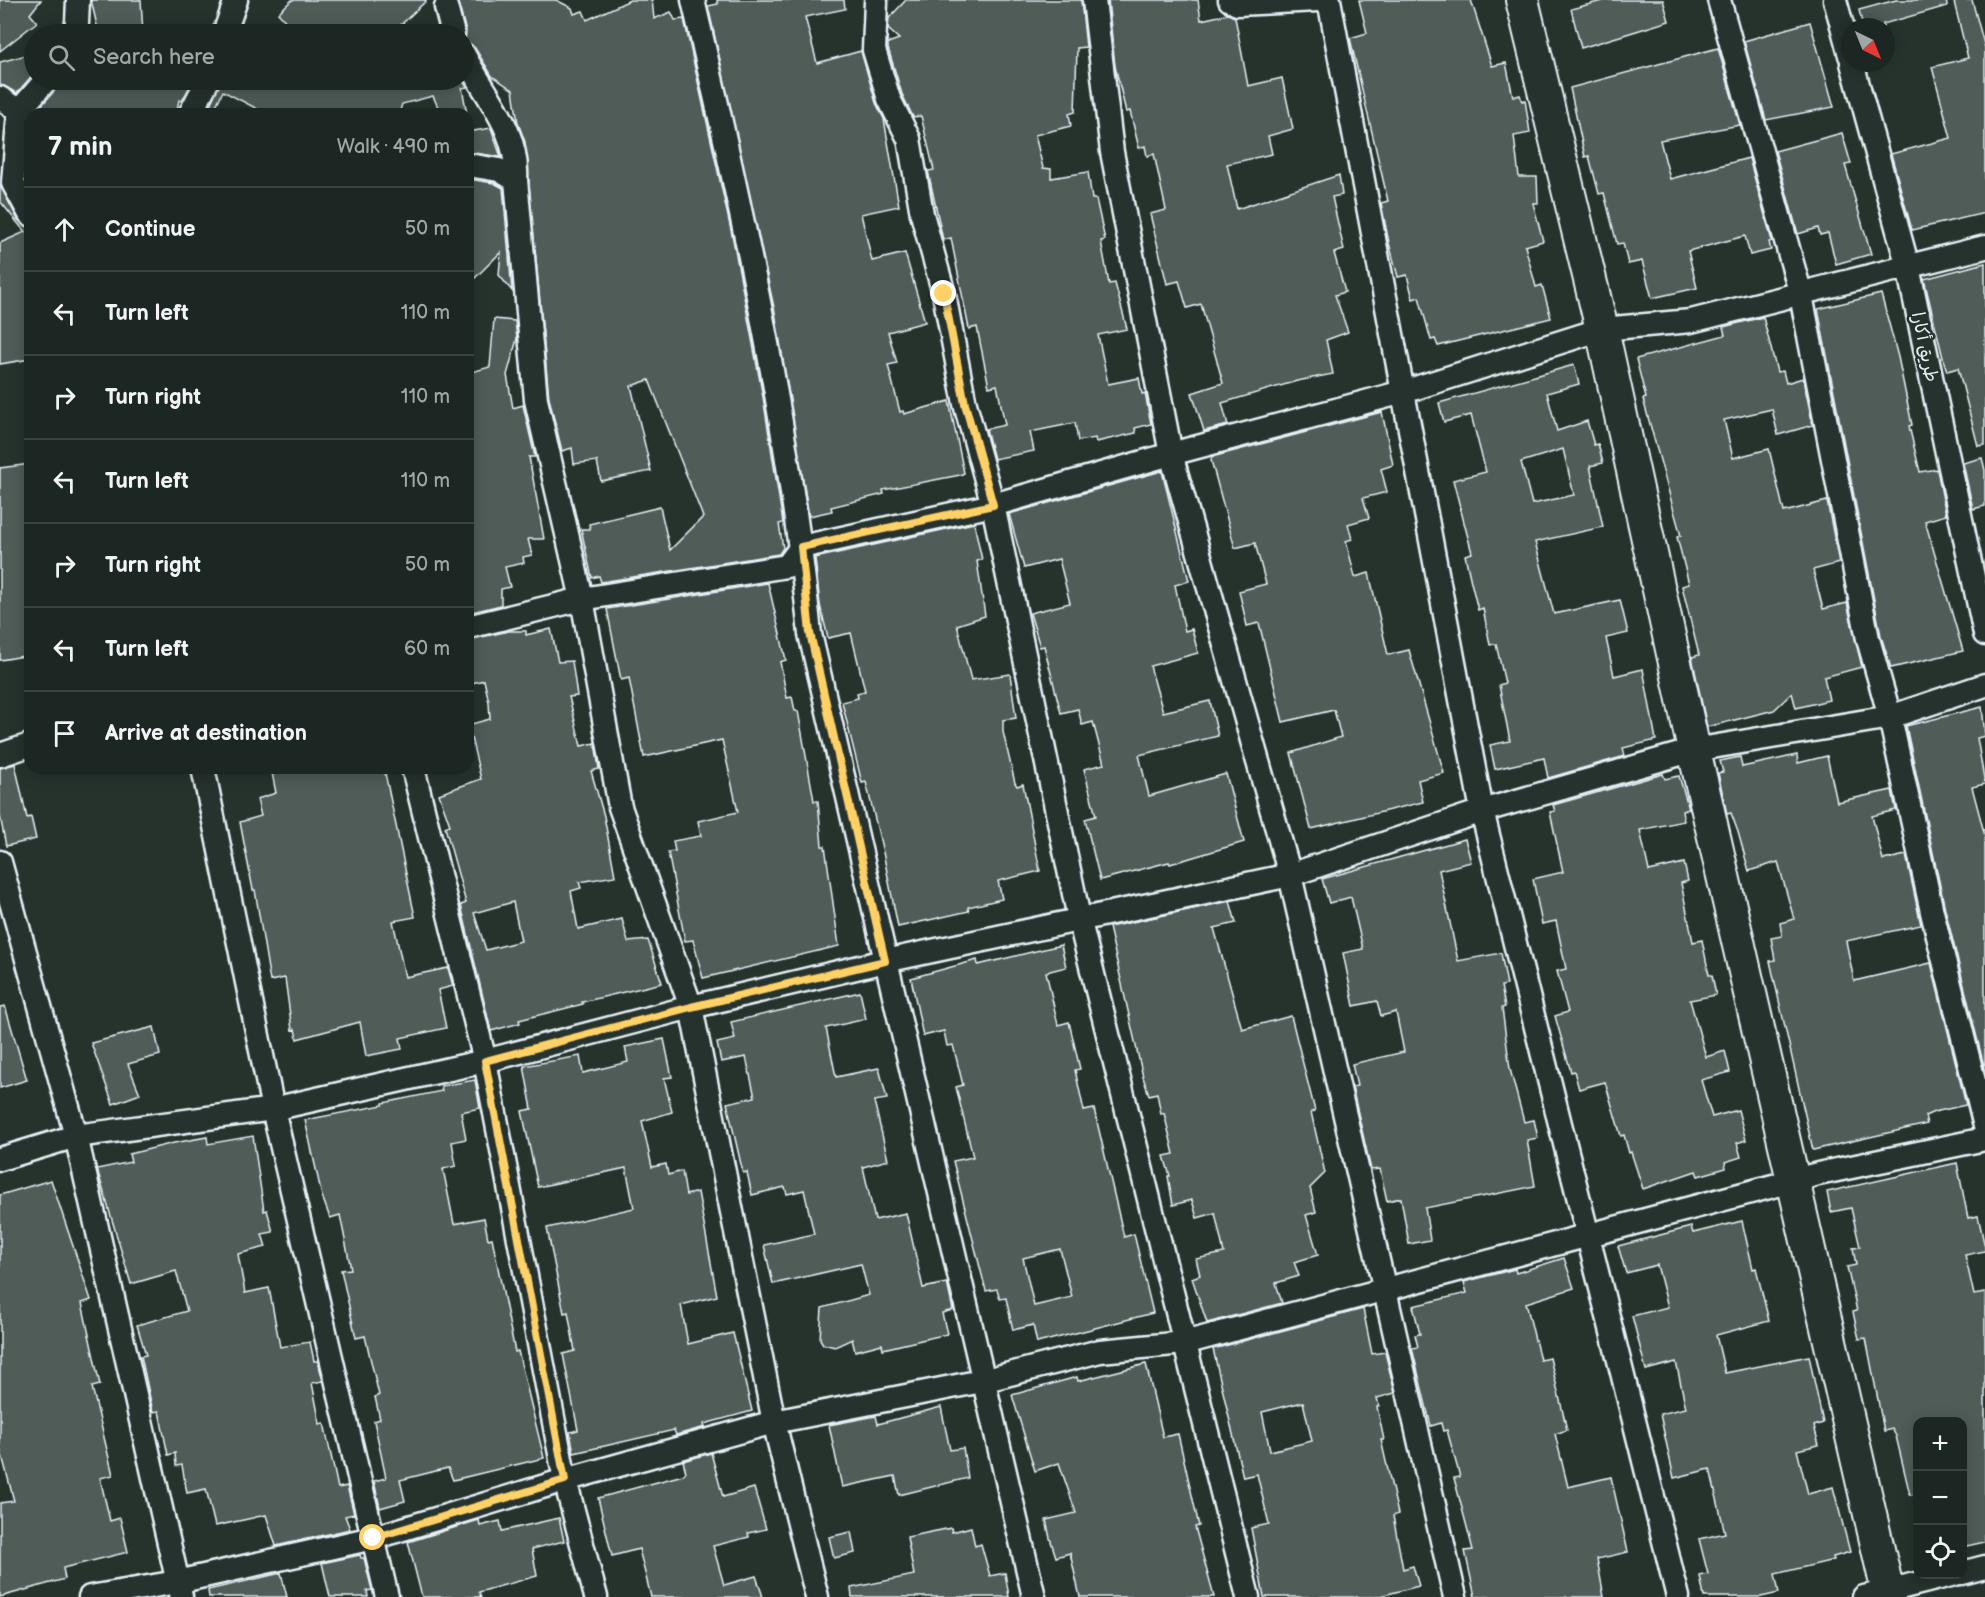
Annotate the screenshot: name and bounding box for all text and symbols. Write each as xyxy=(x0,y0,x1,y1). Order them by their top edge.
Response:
north arrow xyxy=(1841,18,1895,72)
search box xyxy=(24,24,474,90)
icon: search xyxy=(45,41,78,74)
text: Search here xyxy=(93,44,215,71)
text: 7 min xyxy=(48,132,112,163)
text: Walk · 490 m xyxy=(337,135,450,159)
icon: ahead xyxy=(48,213,81,246)
text: Continue xyxy=(105,216,195,243)
text: 50 m xyxy=(405,217,450,241)
route end xyxy=(930,280,956,306)
icon: left xyxy=(48,297,81,330)
text: Turn left xyxy=(105,300,189,327)
text: 110 m xyxy=(401,301,450,325)
street label: طريق أكارا xyxy=(1907,310,1942,384)
icon: right xyxy=(48,381,81,414)
text: Turn right xyxy=(105,384,201,411)
text: 110 m xyxy=(401,385,450,409)
icon: left xyxy=(48,465,81,498)
text: Turn left xyxy=(105,468,189,495)
text: 110 m xyxy=(401,469,450,493)
icon: right xyxy=(48,549,81,582)
text: Turn right xyxy=(105,552,201,579)
text: 50 m xyxy=(405,553,450,577)
icon: left xyxy=(48,633,81,666)
text: Turn left xyxy=(105,636,189,663)
text: 60 m xyxy=(404,637,450,661)
icon: arrive xyxy=(48,717,81,750)
text: Arrive at destination xyxy=(105,720,307,747)
map controls xyxy=(1913,1417,1967,1579)
button: + xyxy=(1913,1417,1967,1471)
button: − xyxy=(1913,1471,1967,1525)
route start xyxy=(359,1524,385,1550)
button: locate xyxy=(1913,1525,1967,1579)

